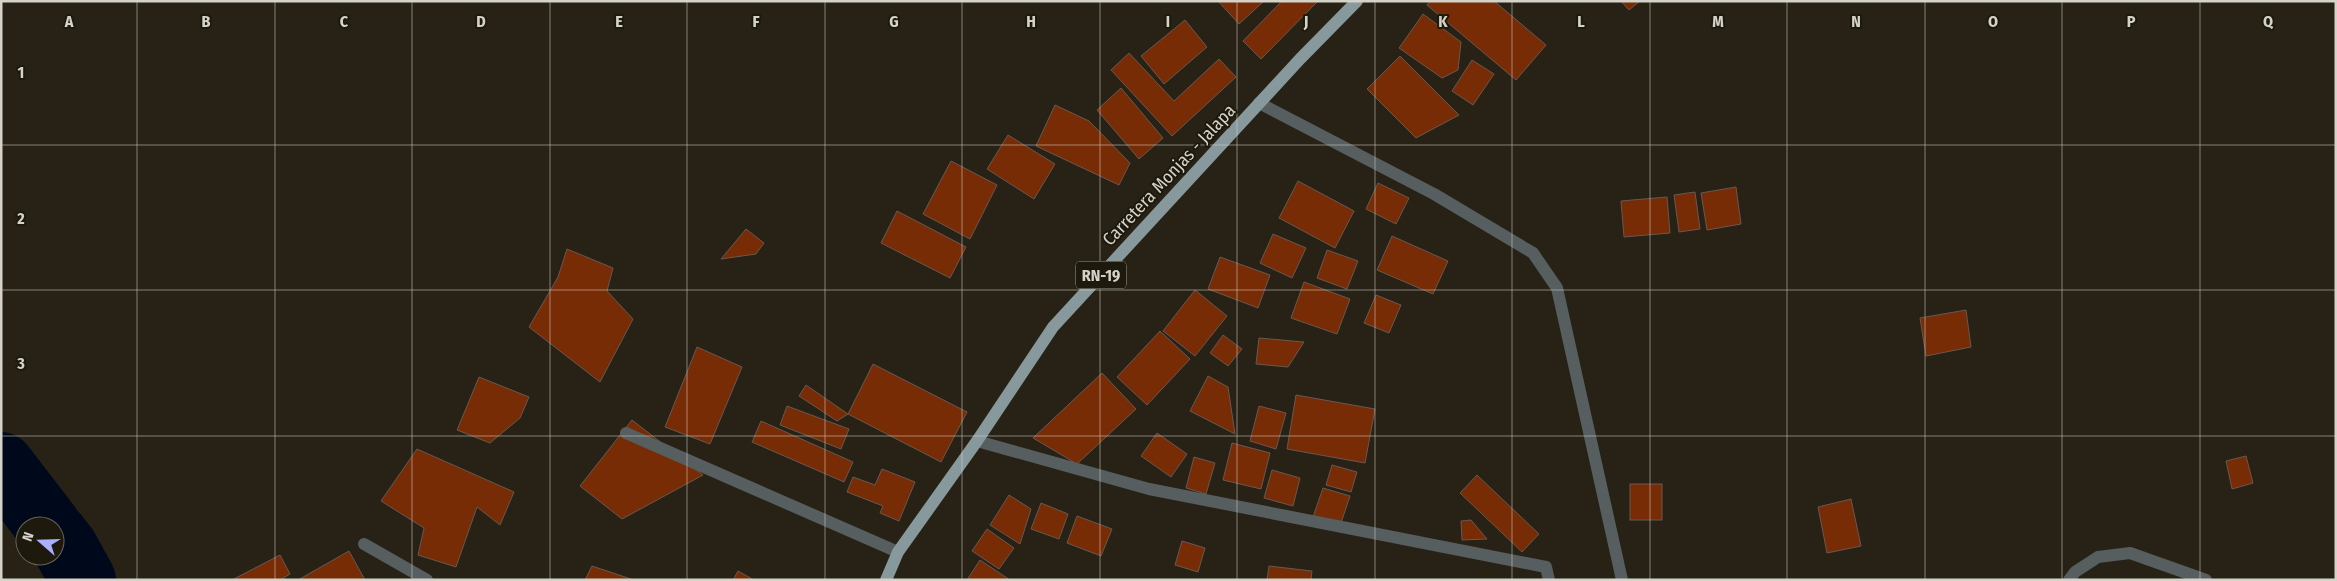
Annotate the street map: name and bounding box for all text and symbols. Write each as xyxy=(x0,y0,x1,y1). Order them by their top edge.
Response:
text: A xyxy=(64,12,74,31)
text: B xyxy=(202,12,211,31)
text: C xyxy=(340,12,349,31)
text: D xyxy=(476,12,486,31)
text: E xyxy=(615,12,623,31)
text: F xyxy=(752,12,760,31)
text: G xyxy=(889,12,899,31)
text: H xyxy=(1026,12,1036,31)
text: I xyxy=(1166,12,1170,31)
text: J xyxy=(1303,12,1308,31)
text: K xyxy=(1438,12,1448,31)
text: L xyxy=(1577,12,1585,31)
text: M xyxy=(1712,12,1724,31)
text: N xyxy=(1851,12,1861,31)
text: O xyxy=(1988,12,1998,31)
text: P xyxy=(2127,12,2136,31)
text: Q xyxy=(2263,12,2274,31)
text: 1 xyxy=(18,63,24,82)
street label: Carretera Monjas - Jalapa xyxy=(1098,100,1240,250)
text: 2 xyxy=(16,209,25,228)
road number: RN-19 xyxy=(1076,262,1126,288)
text: 3 xyxy=(16,354,25,373)
north arrow xyxy=(15,516,65,566)
text: N xyxy=(19,530,38,544)

